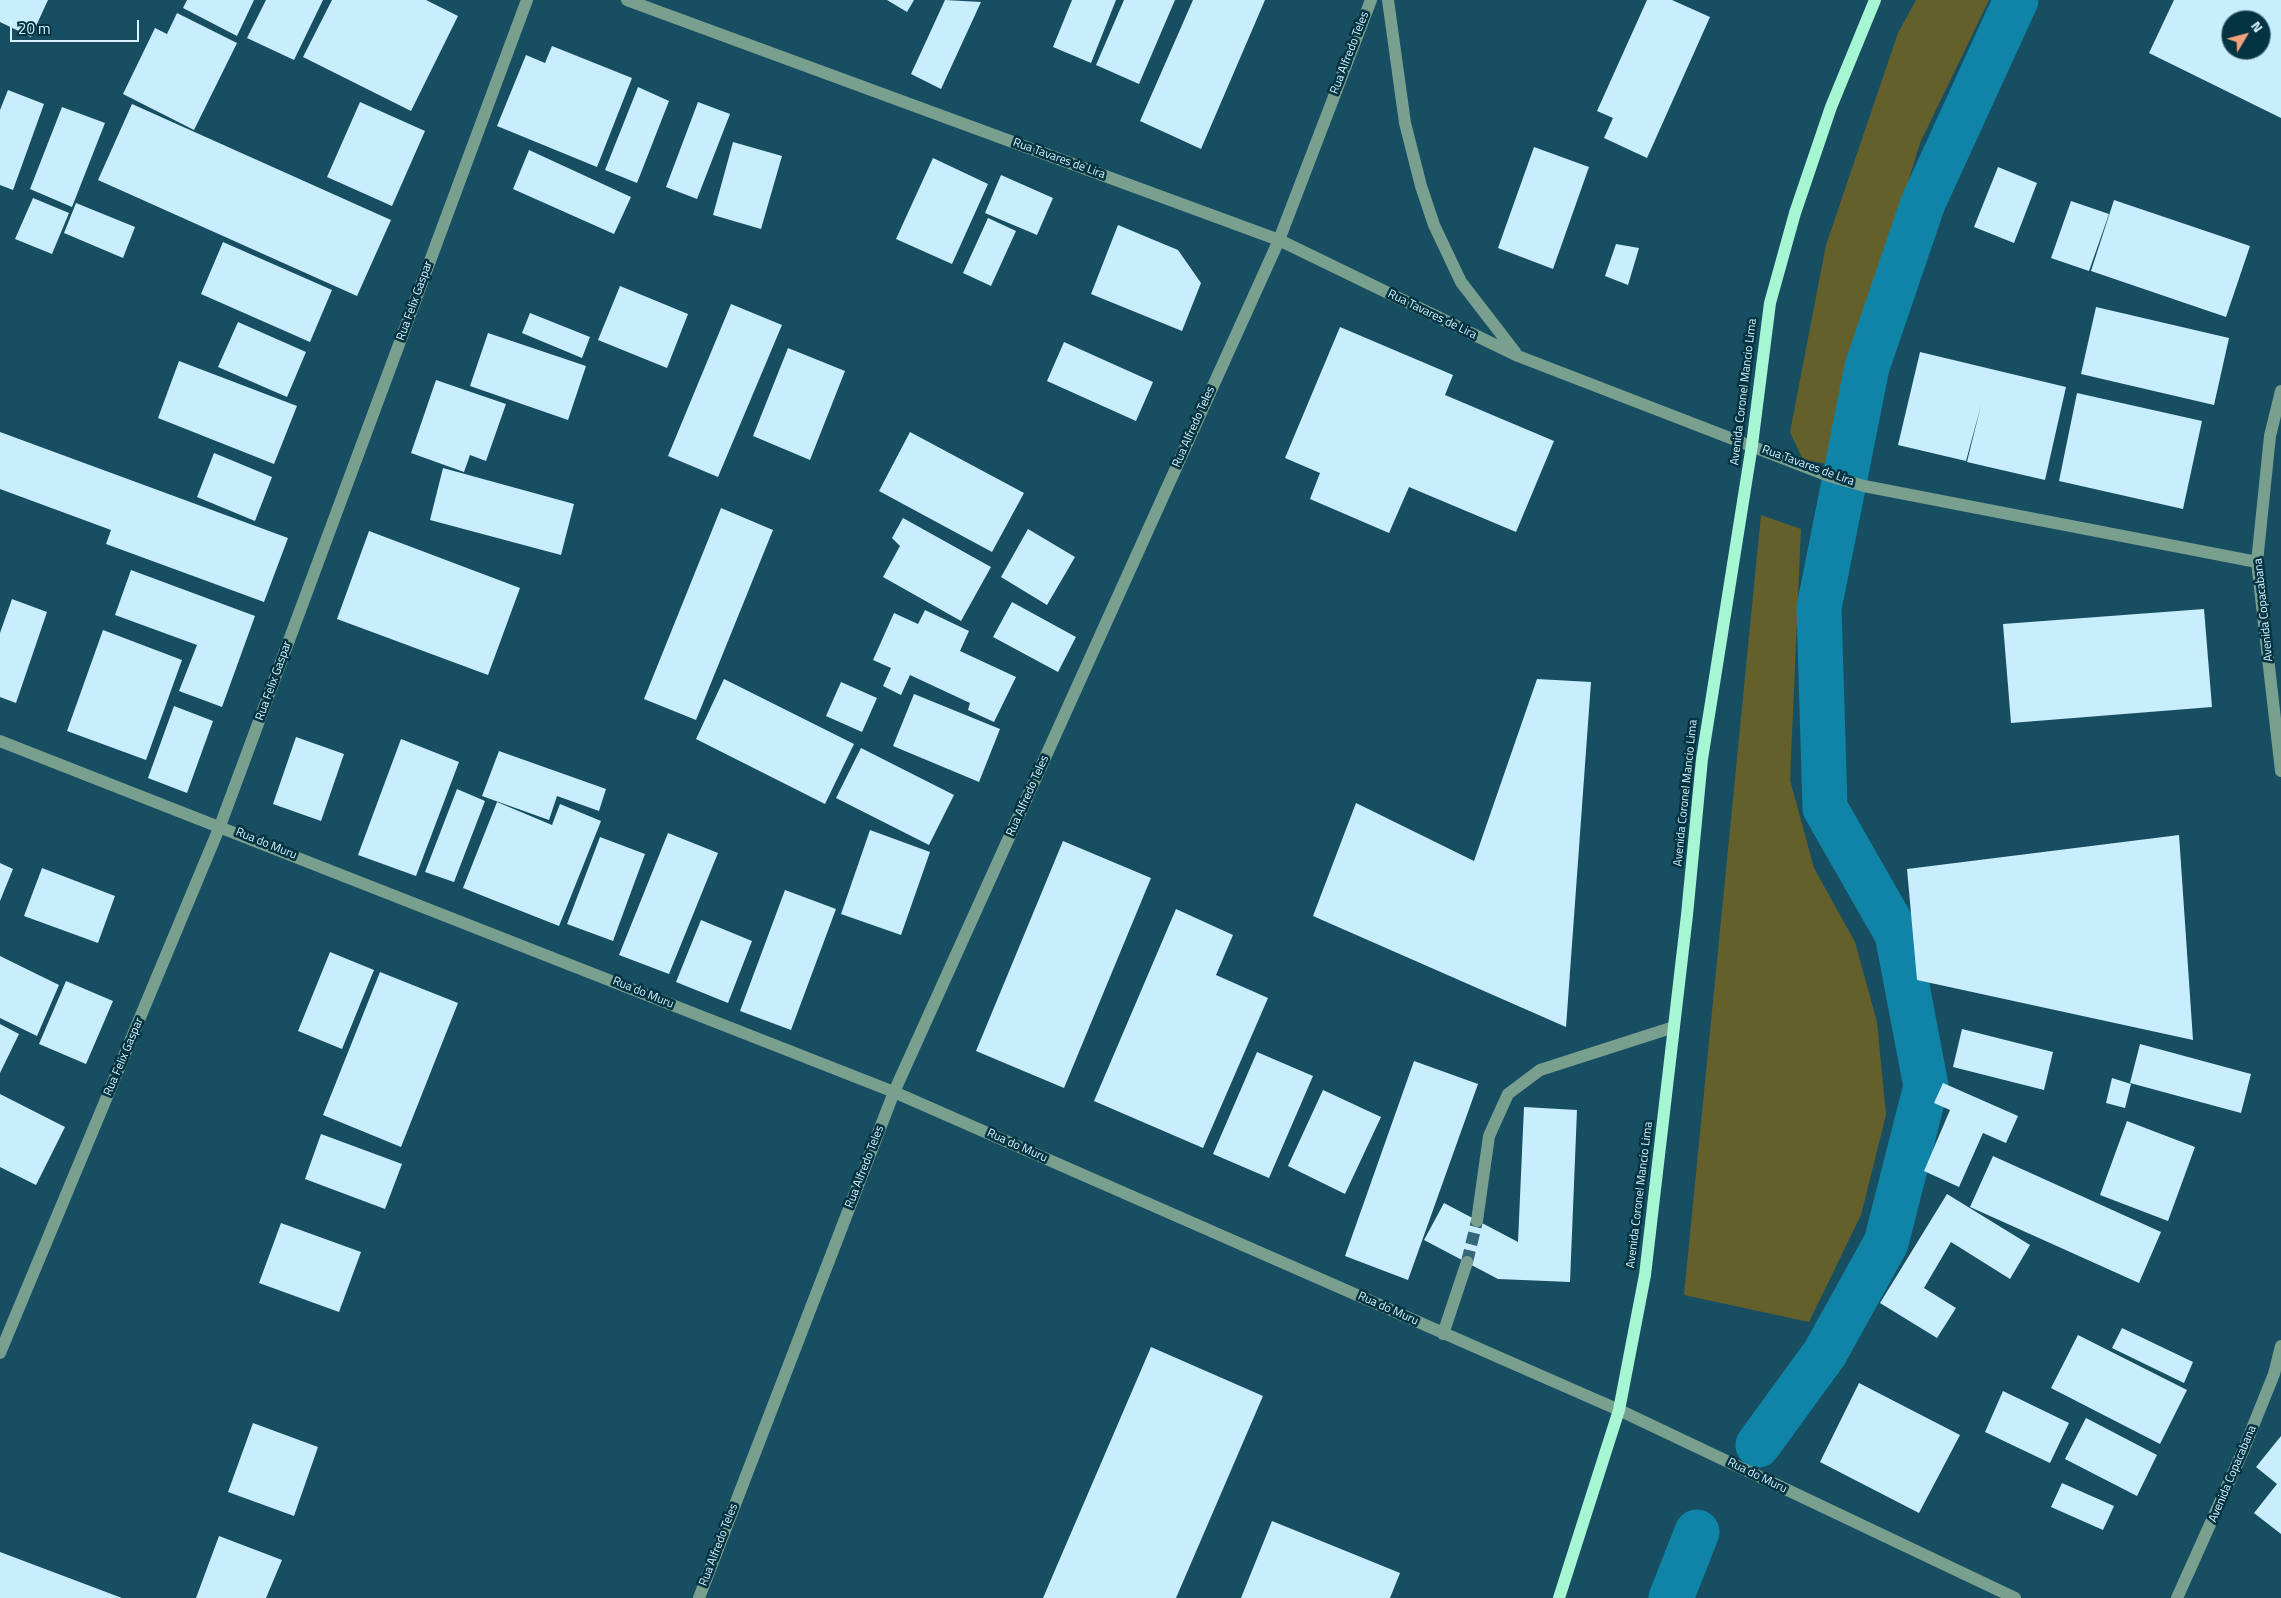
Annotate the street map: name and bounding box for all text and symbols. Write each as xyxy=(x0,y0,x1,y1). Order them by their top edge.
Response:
scale bar xyxy=(12,10,141,42)
street label: Rua Alfredo Teles xyxy=(1328,10,1372,96)
north arrow xyxy=(2221,10,2271,60)
text: N xyxy=(2246,16,2269,36)
text: 20 m xyxy=(18,17,51,40)
street label: Rua Tavares de Lira xyxy=(1011,136,1107,182)
street label: Rua Felix Gaspar xyxy=(394,259,436,343)
street label: Rua Tavares de Lira xyxy=(1385,287,1479,343)
street label: Avenida Coronel Mancio Lima xyxy=(1728,318,1760,466)
street label: Rua Alfredo Teles xyxy=(1170,384,1218,470)
street label: Rua Tavares de Lira xyxy=(1760,443,1856,489)
street label: Avenida Copacabana xyxy=(2251,558,2277,662)
street label: Rua Felix Gaspar xyxy=(253,639,295,723)
street label: Avenida Coronel Mancio Lima xyxy=(1671,719,1701,867)
street label: Rua Alfredo Teles xyxy=(1004,753,1052,839)
street label: Rua do Muru xyxy=(233,825,299,863)
street label: Rua do Muru xyxy=(610,974,676,1012)
street label: Rua Felix Gaspar xyxy=(101,1016,147,1098)
street label: Avenida Coronel Mancio Lima xyxy=(1624,1121,1656,1269)
street label: Rua Alfredo Teles xyxy=(843,1124,887,1210)
street label: Rua do Muru xyxy=(985,1126,1049,1166)
street label: Rua do Muru xyxy=(1356,1289,1420,1329)
street label: Avenida Copacabana xyxy=(2206,1423,2260,1525)
street label: Rua do Muru xyxy=(1725,1455,1789,1497)
street label: Rua Alfredo Teles xyxy=(697,1502,741,1588)

